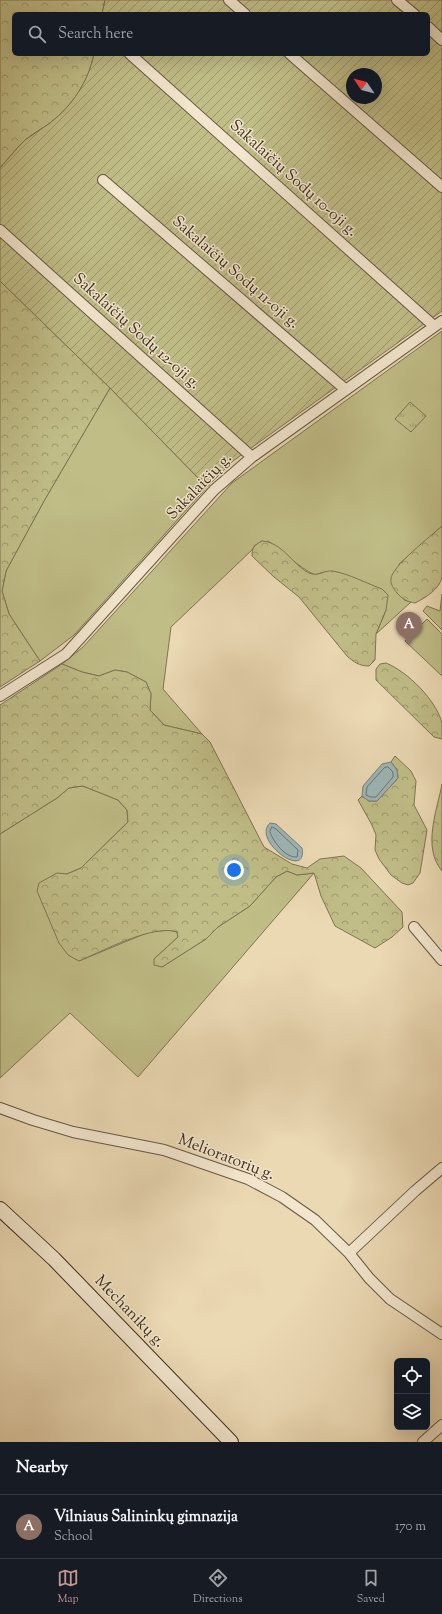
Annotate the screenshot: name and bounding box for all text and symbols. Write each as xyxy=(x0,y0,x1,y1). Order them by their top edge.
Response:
search box xyxy=(12,12,430,56)
icon: search xyxy=(26,23,48,45)
text: Search here xyxy=(58,24,133,45)
north arrow xyxy=(346,68,382,104)
street label: Sakalaičių Sodų 10-oji g. xyxy=(224,115,362,243)
street label: Sakalaičių Sodų 11-oji g. xyxy=(166,211,304,335)
street label: Sakalaičių Sodų 12-oji g. xyxy=(67,268,205,396)
street label: Sakalaičių g. xyxy=(162,448,238,526)
pin: A xyxy=(396,612,422,645)
your location xyxy=(224,860,244,880)
street label: Melioratorių g. xyxy=(174,1129,278,1187)
street label: Mechanikų g. xyxy=(89,1271,169,1353)
map controls xyxy=(394,1358,430,1430)
button: locate xyxy=(394,1358,430,1394)
button: layers xyxy=(394,1394,430,1430)
text: Nearby xyxy=(16,1456,68,1480)
text: Vilniaus Salininkų gimnazija xyxy=(54,1507,238,1528)
text: A xyxy=(24,1518,34,1536)
text: 170 m xyxy=(395,1518,426,1536)
text: School xyxy=(54,1528,93,1546)
tab: Map xyxy=(57,1567,79,1607)
tab: Directions xyxy=(193,1567,243,1607)
tab: Saved xyxy=(357,1567,385,1607)

